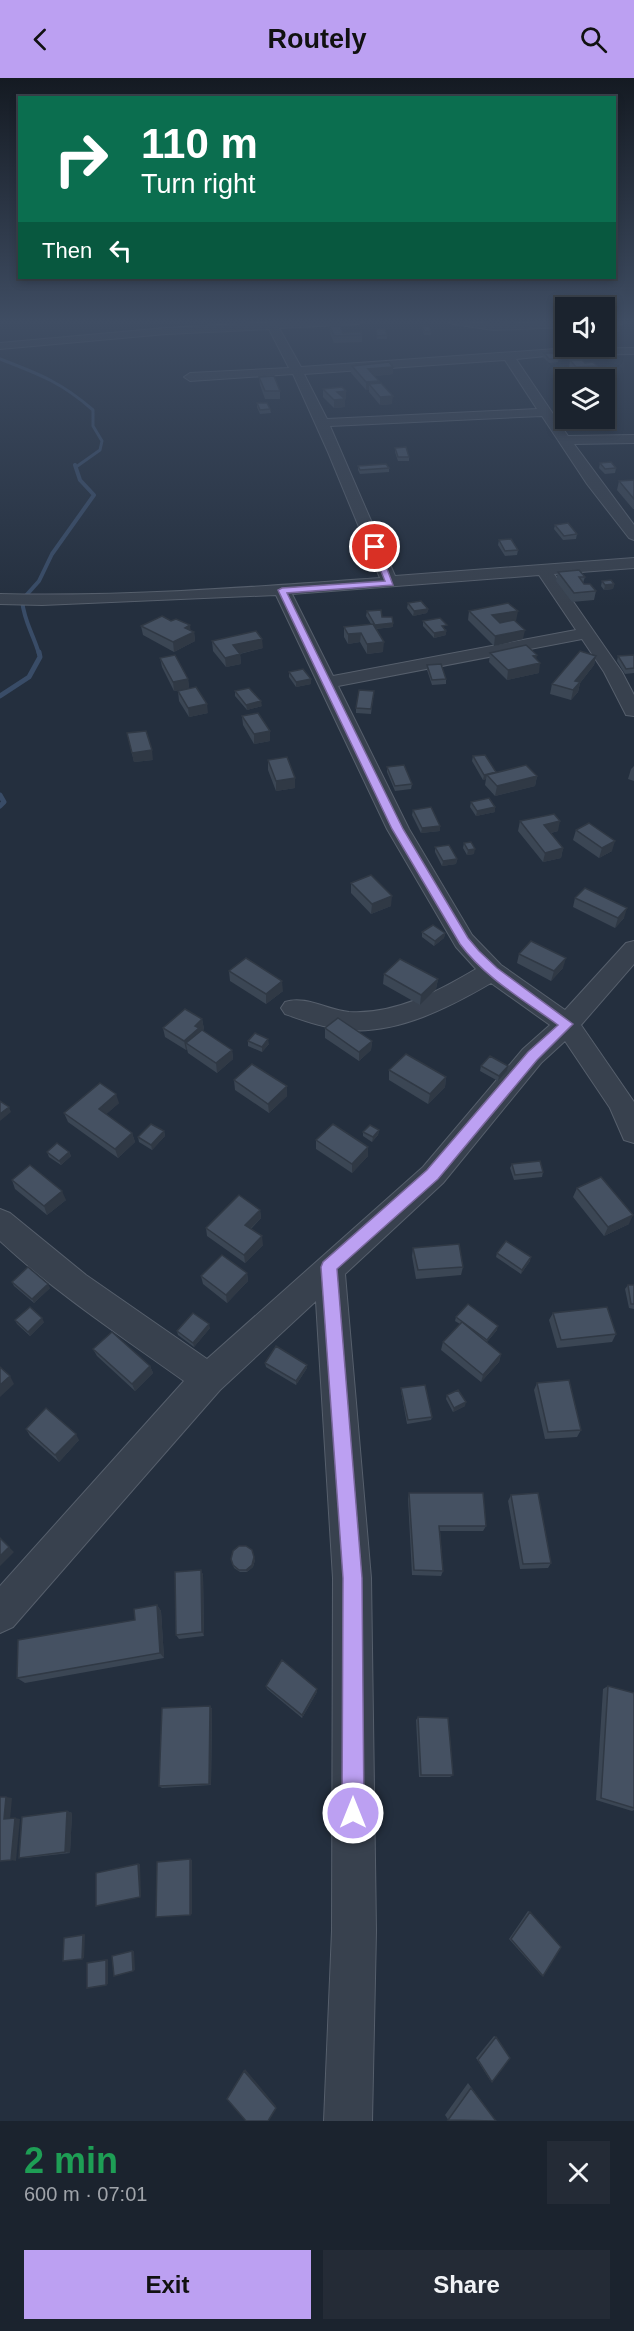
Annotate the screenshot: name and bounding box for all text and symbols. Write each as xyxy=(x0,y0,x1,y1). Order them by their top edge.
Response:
icon: back xyxy=(24,23,57,56)
icon: search xyxy=(577,23,610,56)
text: Routely xyxy=(267,24,367,54)
icon: right xyxy=(42,120,120,198)
text: 110 m xyxy=(141,120,258,167)
text: Turn right xyxy=(141,169,256,199)
icon: left xyxy=(104,234,137,267)
text: Then xyxy=(42,238,92,263)
map controls xyxy=(555,297,615,429)
button: sound xyxy=(555,297,615,357)
button: layers xyxy=(555,369,615,429)
pin xyxy=(349,521,400,572)
icon: arrive xyxy=(358,530,391,563)
position arrow xyxy=(321,1781,385,1845)
text: 2 min xyxy=(24,2140,118,2181)
button: close xyxy=(547,2141,610,2204)
text: 600 m · 07:01 xyxy=(24,2183,147,2205)
button: Exit xyxy=(24,2250,311,2319)
button: Share xyxy=(323,2250,610,2319)

